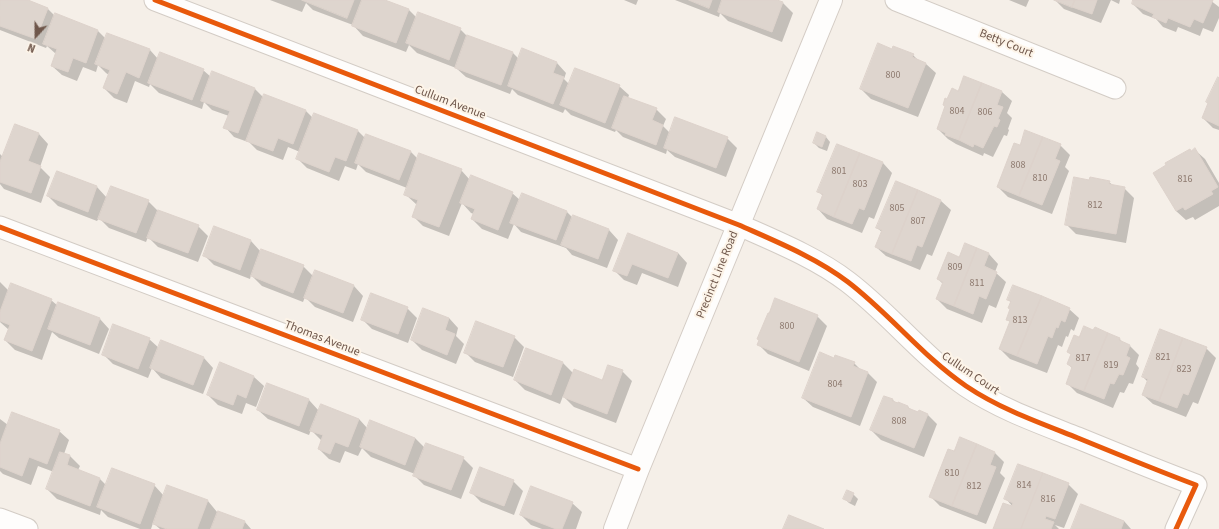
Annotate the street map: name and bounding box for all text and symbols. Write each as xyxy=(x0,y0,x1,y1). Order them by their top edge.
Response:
north arrow xyxy=(16,16,56,56)
street label: Betty Court xyxy=(977,27,1035,61)
text: N xyxy=(25,39,38,56)
house number: 800 xyxy=(886,70,900,82)
street label: Cullum Avenue xyxy=(412,83,488,123)
house number: 804 xyxy=(950,106,964,118)
house number: 806 xyxy=(978,107,992,119)
house number: 808 xyxy=(1011,160,1025,172)
house number: 801 xyxy=(832,166,846,178)
house number: 810 xyxy=(1033,173,1047,185)
house number: 816 xyxy=(1178,174,1192,186)
house number: 803 xyxy=(853,179,867,191)
house number: 812 xyxy=(1088,200,1102,212)
house number: 805 xyxy=(890,203,904,215)
house number: 807 xyxy=(911,216,925,228)
street label: Precinct Line Road xyxy=(694,229,742,321)
house number: 809 xyxy=(948,262,962,274)
house number: 811 xyxy=(970,278,984,290)
house number: 813 xyxy=(1013,315,1027,327)
street label: Thomas Avenue xyxy=(282,318,362,360)
house number: 800 xyxy=(780,321,794,333)
street label: Cullum Court xyxy=(938,349,1002,399)
house number: 821 xyxy=(1156,352,1170,364)
house number: 817 xyxy=(1076,353,1090,365)
house number: 819 xyxy=(1104,360,1118,372)
house number: 823 xyxy=(1177,364,1191,376)
house number: 804 xyxy=(828,379,842,391)
house number: 808 xyxy=(892,416,906,428)
house number: 810 xyxy=(945,468,959,480)
house number: 814 xyxy=(1017,480,1031,492)
house number: 812 xyxy=(967,481,981,493)
house number: 816 xyxy=(1041,494,1055,506)

